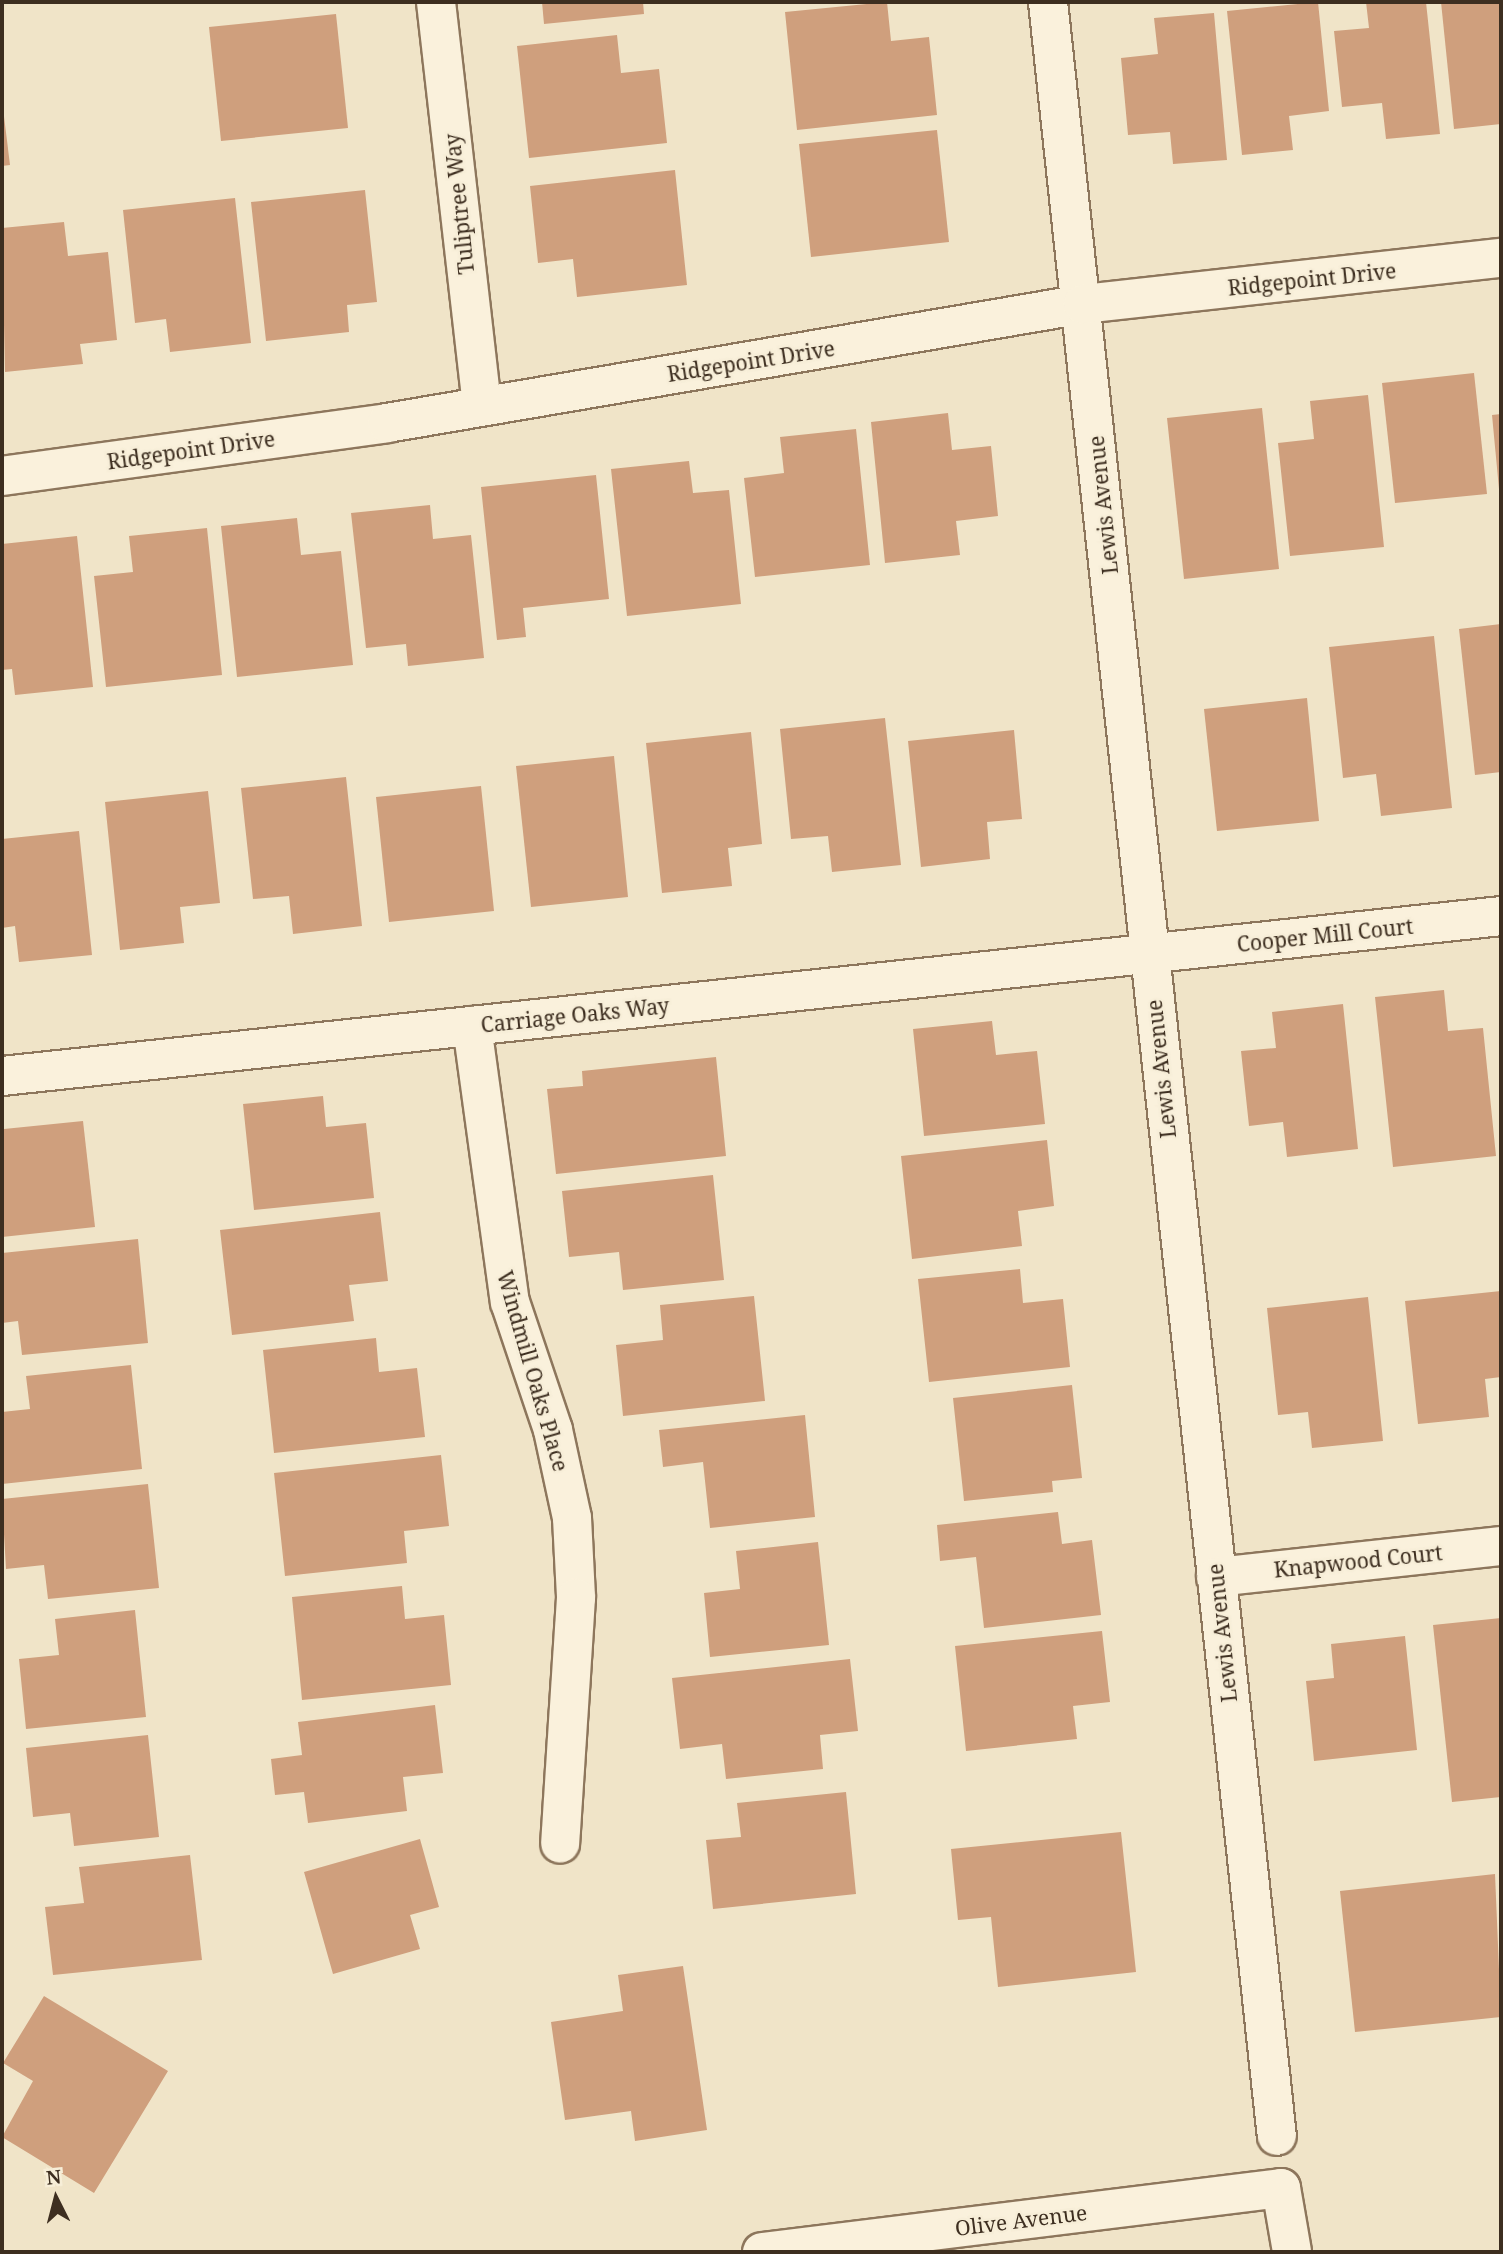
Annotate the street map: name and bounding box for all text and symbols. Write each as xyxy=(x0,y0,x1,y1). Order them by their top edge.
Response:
street label: Tuliptree Way xyxy=(439,132,479,276)
street label: Ridgepoint Drive xyxy=(1226,258,1398,300)
street label: Ridgepoint Drive xyxy=(665,335,837,387)
street label: Ridgepoint Drive xyxy=(105,426,277,474)
street label: Lewis Avenue xyxy=(1083,435,1123,575)
street label: Cooper Mill Court xyxy=(1236,913,1414,957)
street label: Carriage Oaks Way xyxy=(479,993,671,1037)
street label: Lewis Avenue xyxy=(1141,999,1181,1139)
street label: Windmill Oaks Place xyxy=(492,1268,574,1474)
street label: Knapwood Court xyxy=(1273,1540,1443,1582)
street label: Lewis Avenue xyxy=(1202,1563,1242,1703)
north arrow xyxy=(21,2163,91,2233)
text: N xyxy=(45,2163,63,2191)
street label: Olive Avenue xyxy=(954,2199,1088,2241)

